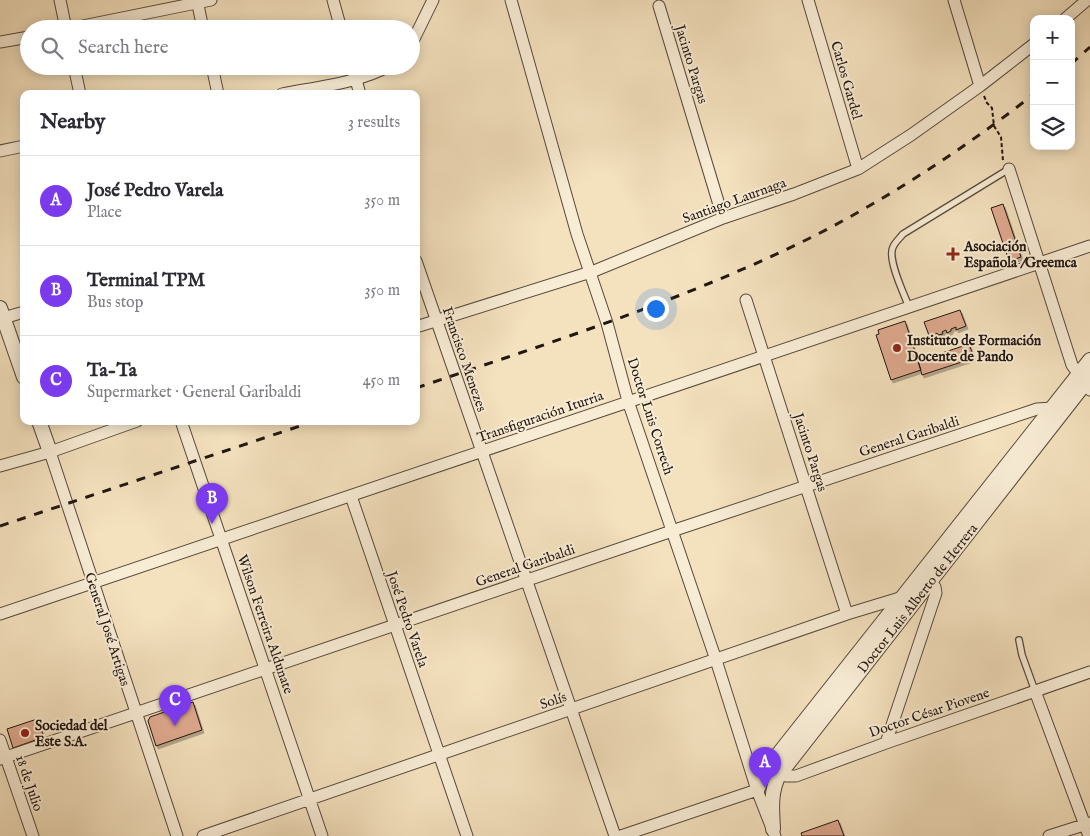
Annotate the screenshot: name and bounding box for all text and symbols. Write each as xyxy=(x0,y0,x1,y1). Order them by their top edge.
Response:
map controls xyxy=(1030,15,1075,150)
button: + xyxy=(1030,15,1075,60)
search box xyxy=(20,20,420,75)
street label: Jacinto Pargas xyxy=(670,21,712,106)
icon: search xyxy=(38,34,66,62)
text: Search here xyxy=(78,36,169,60)
street label: Carlos Gardel xyxy=(826,39,866,122)
button: − xyxy=(1030,60,1075,105)
button: layers xyxy=(1030,105,1075,150)
text: Nearby xyxy=(40,109,105,136)
text: 3 results xyxy=(348,113,400,133)
street label: Santiago Laurnaga xyxy=(680,174,790,228)
text: José Pedro Varela xyxy=(87,179,224,203)
text: A xyxy=(51,191,61,211)
text: 350 m xyxy=(365,191,400,211)
text: Place xyxy=(87,203,122,223)
place label: Asociación Española /Greemca xyxy=(963,238,1078,272)
marker: Asociación Española /Greemca xyxy=(946,247,960,261)
text: Terminal TPM xyxy=(87,269,205,293)
text: B xyxy=(51,281,61,301)
text: 350 m xyxy=(365,281,400,301)
text: Bus stop xyxy=(87,293,143,313)
your location xyxy=(643,296,669,322)
street label: Francisco Menezes xyxy=(438,304,490,414)
place label: Instituto de Formación Docente de Pando xyxy=(907,332,1042,366)
marker: Instituto de Formación Docente de Pando xyxy=(891,342,903,354)
street label: Doctor Luis Correch xyxy=(623,356,678,478)
text: Ta-Ta xyxy=(87,359,137,383)
text: C xyxy=(50,371,62,391)
text: 450 m xyxy=(363,371,400,391)
text: Supermarket · General Garibaldi xyxy=(87,383,301,403)
street label: Transfiguración Iturria xyxy=(475,387,607,447)
street label: Jacinto Pargas xyxy=(788,409,831,494)
street label: General Garibaldi xyxy=(857,412,962,462)
pin: B xyxy=(196,483,228,524)
street label: Doctor Luis Alberto de Herrera xyxy=(854,519,982,677)
street label: General Garibaldi xyxy=(473,540,578,591)
street label: Wilson Ferreira Aldunate xyxy=(233,552,298,697)
street label: José Pedro Varela xyxy=(382,567,432,671)
street label: General José Artigas xyxy=(80,570,134,689)
street label: Doctor César Piovene xyxy=(867,684,993,742)
pin: C xyxy=(159,685,191,726)
street label: Solís xyxy=(538,688,569,714)
place label: Sociedad del Este S.A. xyxy=(35,717,109,751)
marker: Sociedad del Este S.A. xyxy=(19,727,31,739)
pin: A xyxy=(749,747,781,788)
street label: 18 de Julio xyxy=(11,753,47,814)

